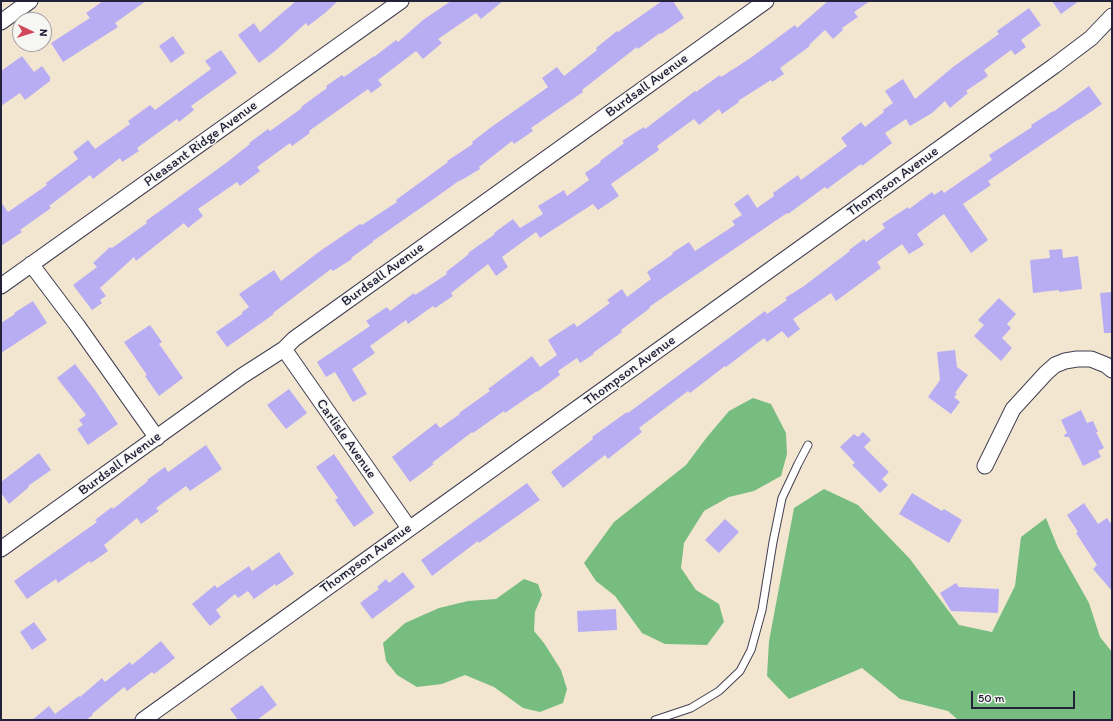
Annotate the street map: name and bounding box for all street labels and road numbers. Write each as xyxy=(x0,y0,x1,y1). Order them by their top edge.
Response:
street label: Burdsall Avenue xyxy=(602,50,692,122)
street label: Pleasant Ridge Avenue xyxy=(141,97,261,191)
street label: Thompson Avenue xyxy=(844,143,942,221)
street label: Burdsall Avenue xyxy=(338,239,428,311)
street label: Thompson Avenue xyxy=(581,332,679,410)
street label: Carlisle Avenue xyxy=(312,396,380,482)
street label: Burdsall Avenue xyxy=(75,428,165,500)
street label: Thompson Avenue xyxy=(317,520,415,598)

